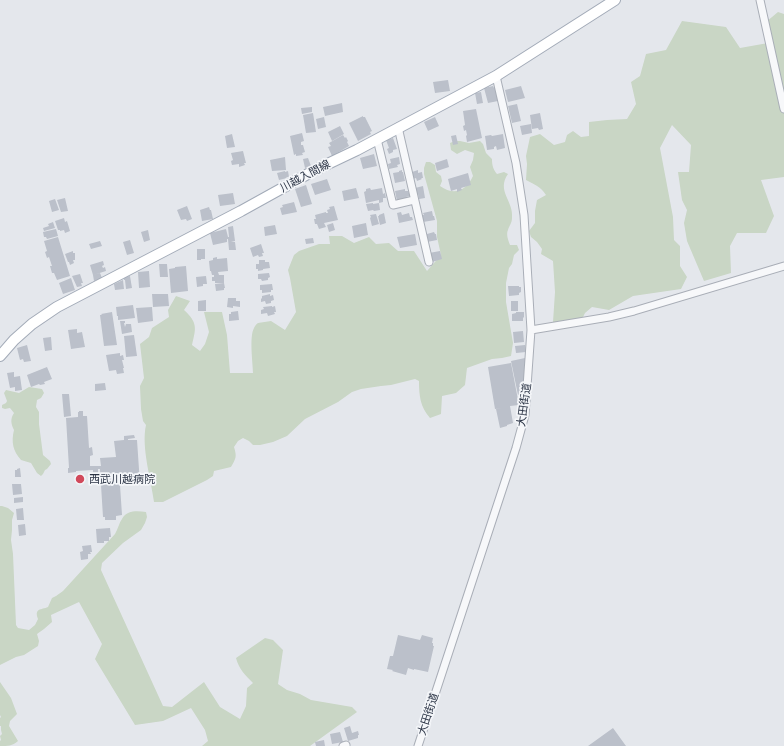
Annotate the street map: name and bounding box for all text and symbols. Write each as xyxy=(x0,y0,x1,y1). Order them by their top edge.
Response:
street label: 川越入間線 xyxy=(278,157,332,195)
street label: 大田街道 xyxy=(514,382,534,428)
place label: 西武川越病院 xyxy=(89,472,155,486)
marker: 西武川越病院 xyxy=(74,473,86,485)
street label: 大田街道 xyxy=(415,691,441,737)

